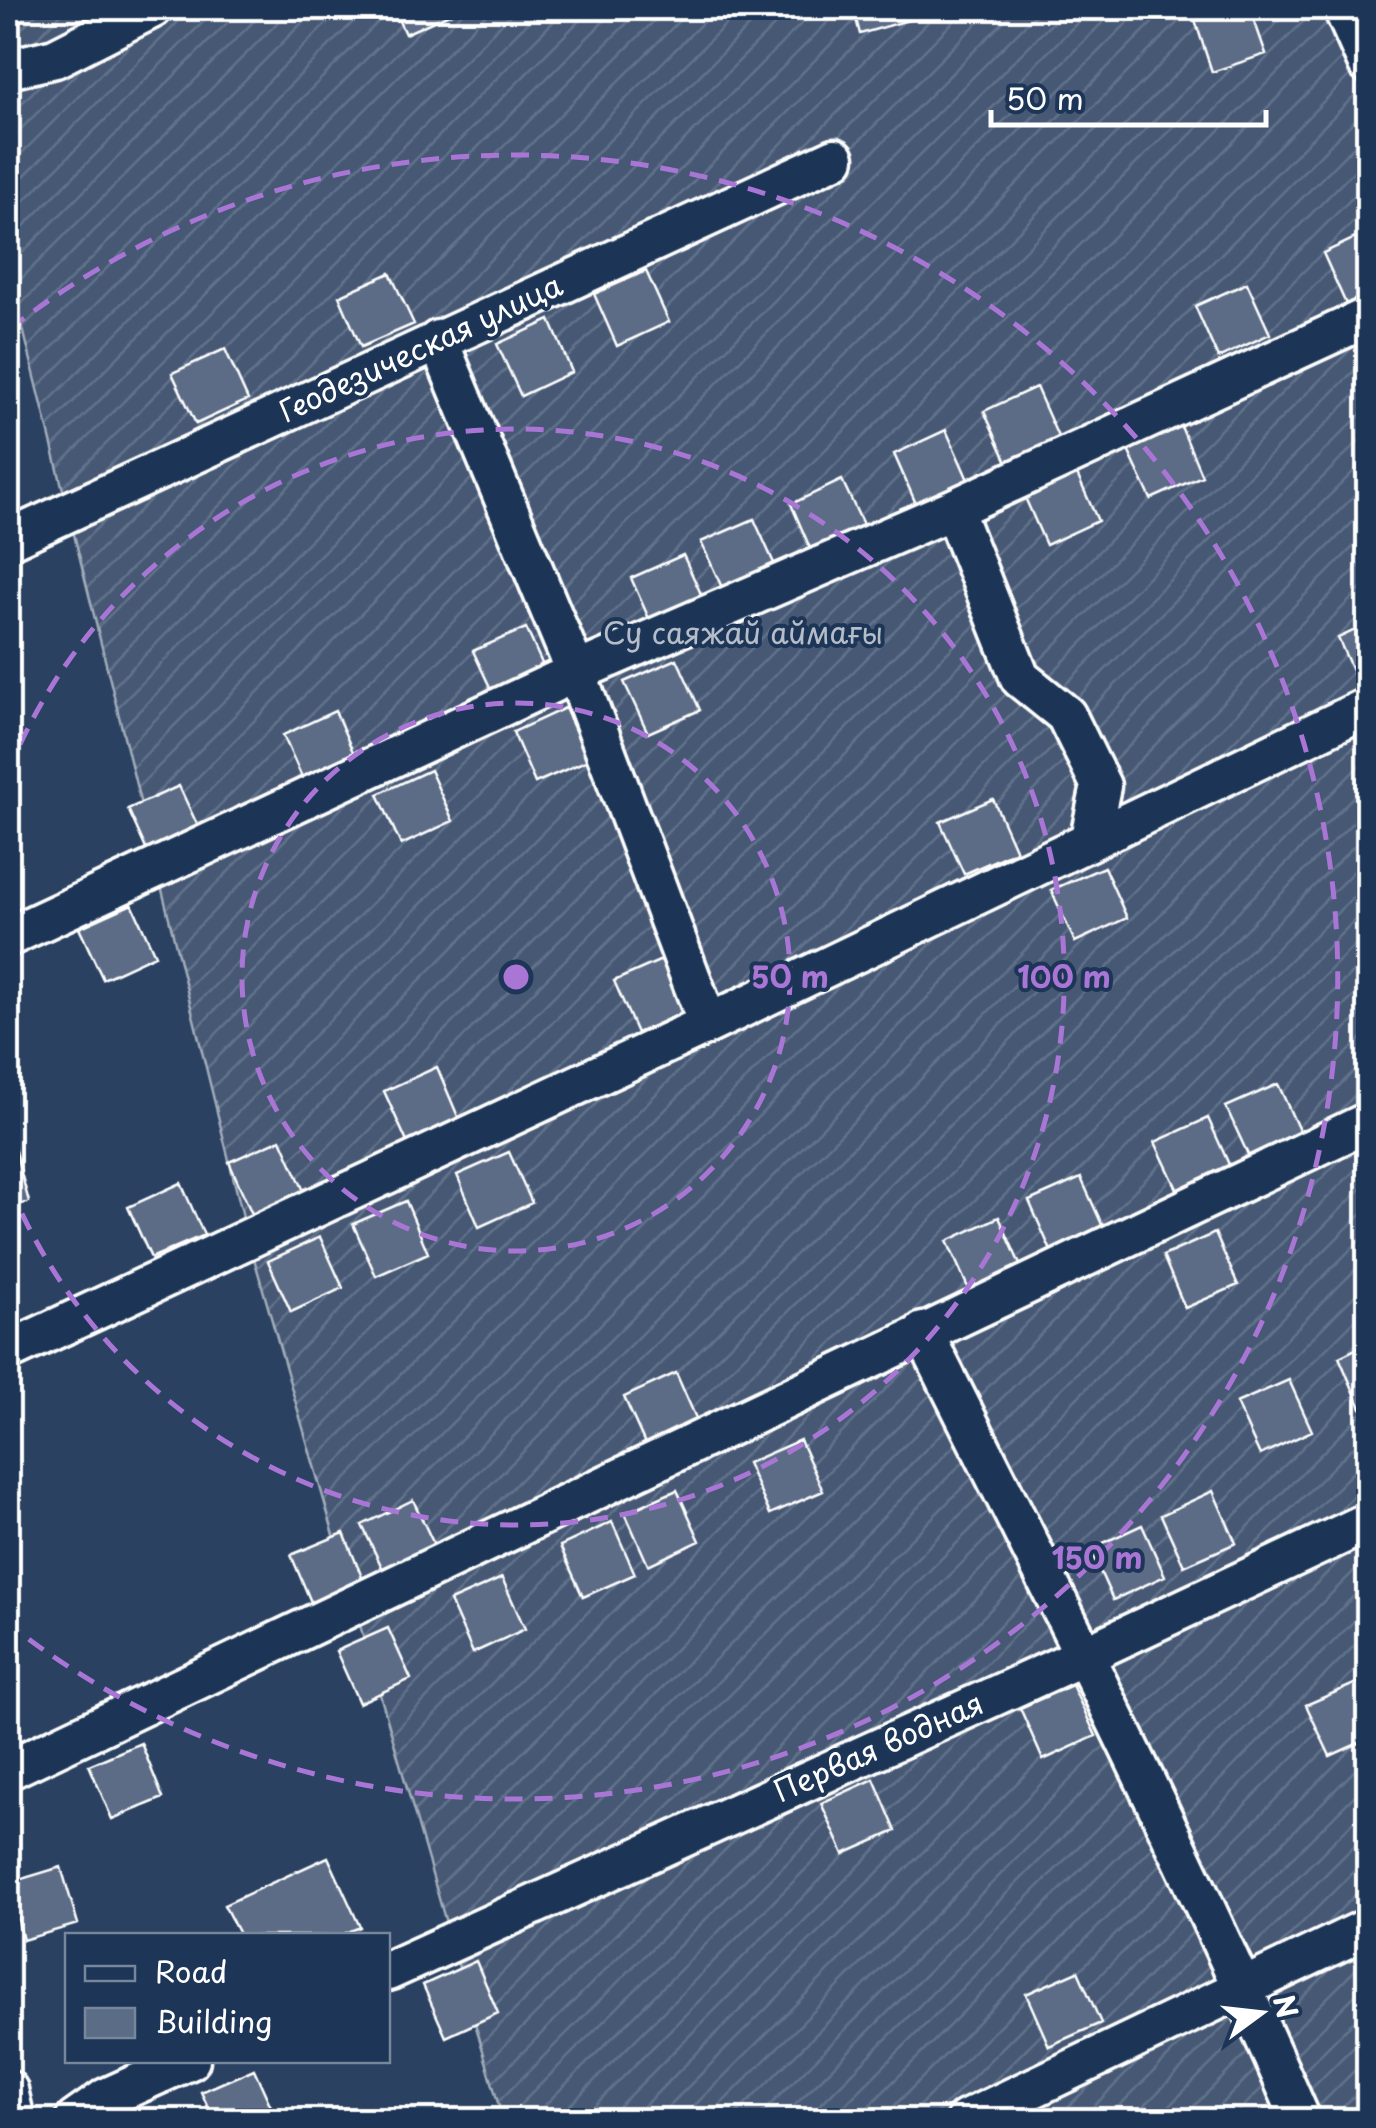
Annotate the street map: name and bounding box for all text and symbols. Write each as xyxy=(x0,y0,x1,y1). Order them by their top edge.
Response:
scale bar xyxy=(991,65,1266,127)
text: 50 m xyxy=(1006,75,1084,120)
street label: Геодезическая улица xyxy=(271,261,569,432)
park label: Су саяжай аймағы xyxy=(603,609,883,654)
text: 50 m xyxy=(751,953,829,998)
text: 100 m xyxy=(1017,953,1111,998)
centre of rings xyxy=(498,959,534,995)
text: 150 m xyxy=(1052,1534,1142,1579)
street label: Первая водная xyxy=(766,1679,990,1812)
legend xyxy=(65,1933,390,2063)
text: Road xyxy=(155,1948,228,1993)
north arrow xyxy=(1211,1963,1311,2063)
text: N xyxy=(1263,1990,1310,2022)
text: Building xyxy=(155,1998,272,2043)

